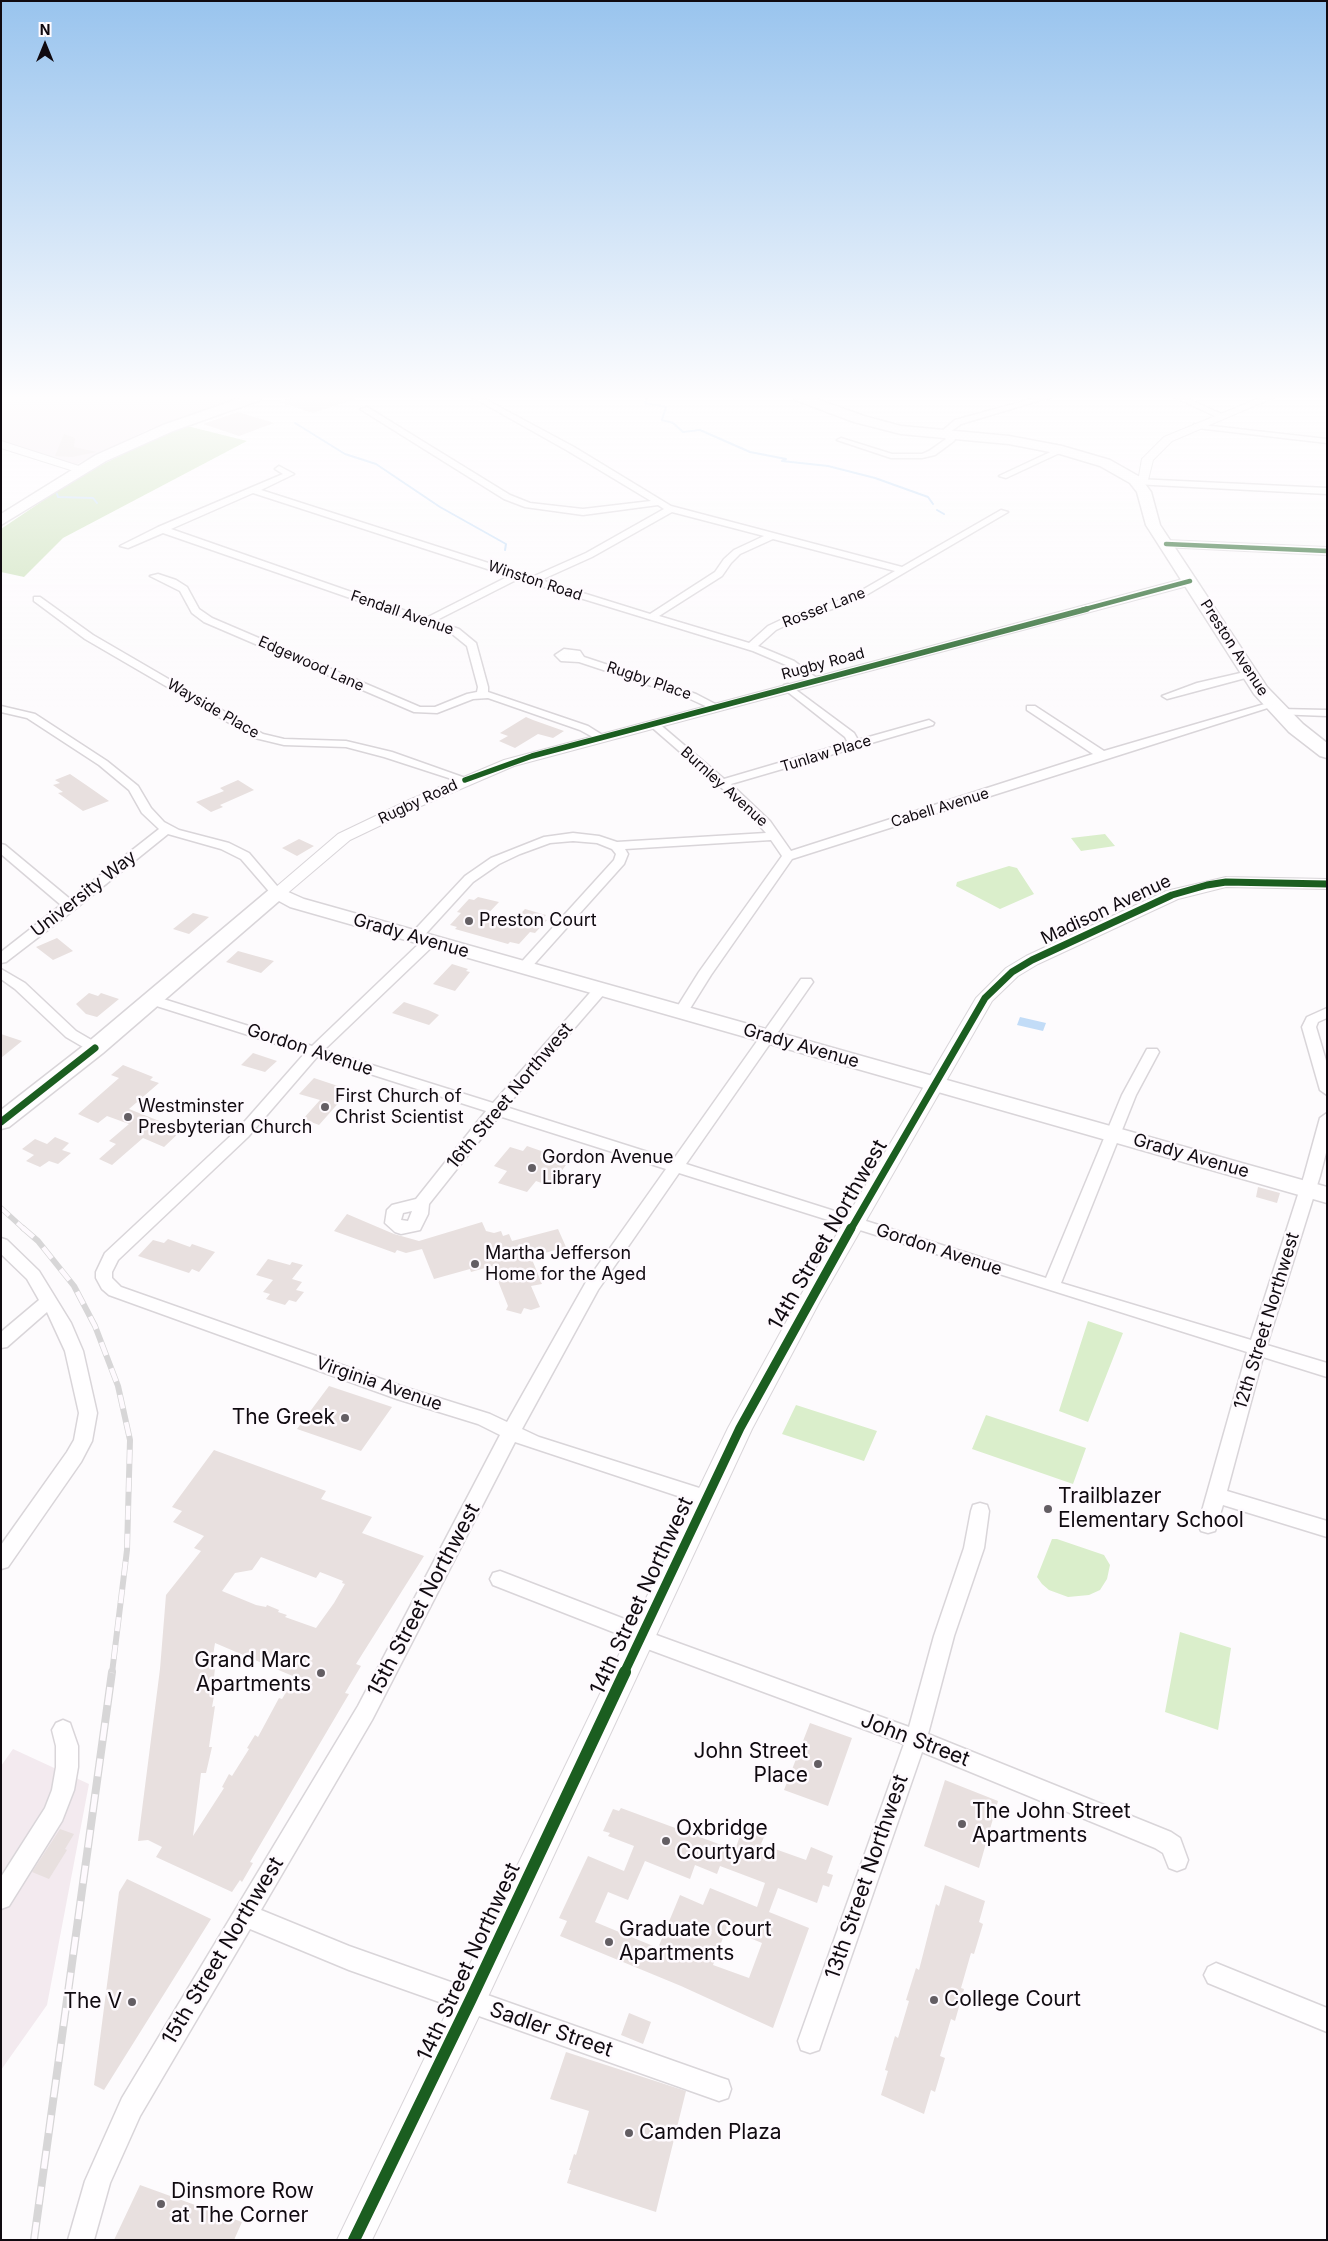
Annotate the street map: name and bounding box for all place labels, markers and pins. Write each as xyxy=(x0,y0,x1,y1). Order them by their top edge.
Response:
place label: Preston Court xyxy=(479,910,597,932)
marker: Preston Court xyxy=(463,915,475,927)
place label: First Church of Christ Scientist xyxy=(335,1086,464,1128)
place label: Westminster Presbyterian Church xyxy=(138,1096,312,1138)
marker: First Church of Christ Scientist xyxy=(319,1101,331,1113)
marker: Westminster Presbyterian Church xyxy=(122,1111,134,1123)
place label: Gordon Avenue Library xyxy=(542,1147,673,1190)
marker: Gordon Avenue Library xyxy=(526,1162,538,1174)
place label: Martha Jefferson Home for the Aged xyxy=(485,1243,646,1286)
marker: Martha Jefferson Home for the Aged xyxy=(469,1258,481,1270)
place label: The Greek xyxy=(232,1405,335,1431)
marker: The Greek xyxy=(339,1412,351,1424)
place label: Trailblazer Elementary School xyxy=(1058,1484,1244,1534)
marker: Trailblazer Elementary School xyxy=(1042,1503,1054,1515)
place label: Grand Marc Apartments xyxy=(194,1648,311,1698)
marker: Grand Marc Apartments xyxy=(315,1667,327,1679)
place label: John Street Place xyxy=(693,1739,808,1789)
marker: John Street Place xyxy=(812,1758,824,1770)
place label: The John Street Apartments xyxy=(972,1799,1131,1849)
place label: Oxbridge Courtyard xyxy=(676,1816,776,1866)
marker: The John Street Apartments xyxy=(956,1818,968,1830)
marker: Oxbridge Courtyard xyxy=(660,1835,672,1847)
place label: Graduate Court Apartments xyxy=(619,1917,772,1967)
marker: Graduate Court Apartments xyxy=(603,1936,615,1948)
place label: College Court xyxy=(944,1987,1081,2013)
place label: The V xyxy=(63,1989,122,2015)
marker: College Court xyxy=(928,1994,940,2006)
marker: The V xyxy=(126,1996,138,2008)
place label: Camden Plaza xyxy=(639,2120,782,2146)
marker: Camden Plaza xyxy=(623,2127,635,2139)
place label: Dinsmore Row at The Corner xyxy=(171,2179,314,2229)
marker: Dinsmore Row at The Corner xyxy=(155,2198,167,2210)

